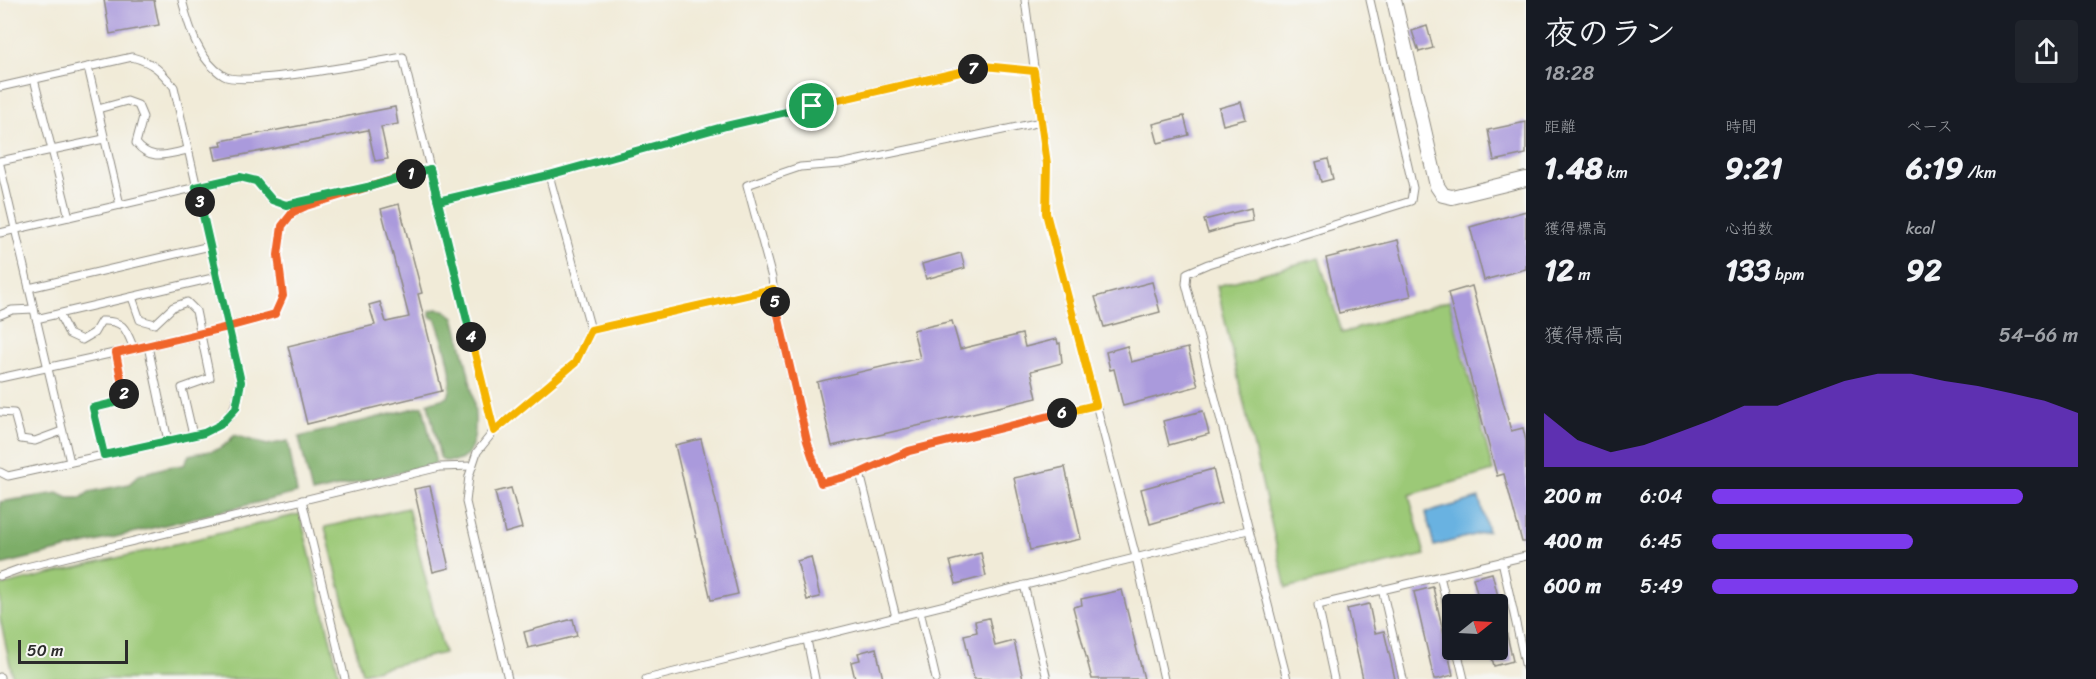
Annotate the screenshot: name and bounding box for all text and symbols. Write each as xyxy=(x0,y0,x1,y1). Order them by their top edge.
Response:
text: 夜のラン xyxy=(1544,4,1676,62)
button: share xyxy=(2015,20,2078,83)
pin: 7 xyxy=(958,54,988,84)
text: 7 xyxy=(968,54,978,83)
text: 18:28 xyxy=(1544,56,1594,91)
pin xyxy=(786,80,837,131)
icon: arrive xyxy=(795,89,828,122)
text: 距離 xyxy=(1544,112,1576,141)
text: 時間 xyxy=(1725,112,1757,141)
text: ペース xyxy=(1906,112,1953,141)
text: 1.48 xyxy=(1544,141,1603,195)
text: 9:21 xyxy=(1725,141,1783,195)
text: 6:19 xyxy=(1906,141,1963,195)
text: km xyxy=(1603,158,1628,187)
text: /km xyxy=(1963,158,1996,187)
pin: 1 xyxy=(396,159,426,189)
text: 1 xyxy=(408,159,414,188)
pin: 3 xyxy=(185,187,215,217)
text: 3 xyxy=(196,187,204,216)
text: 獲得標高 xyxy=(1544,214,1608,243)
text: 心拍数 xyxy=(1725,214,1773,243)
text: kcal xyxy=(1906,214,1935,243)
text: 12 xyxy=(1544,243,1574,297)
text: 133 xyxy=(1725,243,1771,297)
text: 92 xyxy=(1906,243,1942,297)
text: m xyxy=(1574,260,1591,289)
text: bpm xyxy=(1771,260,1805,289)
pin: 5 xyxy=(760,287,790,317)
text: 5 xyxy=(770,287,780,316)
text: 獲得標高 xyxy=(1544,318,1624,353)
text: 54–66 m xyxy=(1999,318,2078,353)
pin: 4 xyxy=(456,322,486,352)
text: 4 xyxy=(466,322,476,351)
pin: 2 xyxy=(109,379,139,409)
text: 2 xyxy=(119,379,129,408)
pin: 6 xyxy=(1047,398,1077,428)
text: 6 xyxy=(1057,398,1067,427)
text: 200 m xyxy=(1544,479,1601,514)
text: 6:04 xyxy=(1640,479,1683,514)
text: 400 m xyxy=(1544,524,1602,559)
text: 6:45 xyxy=(1640,524,1682,559)
text: 600 m xyxy=(1544,569,1601,604)
text: 5:49 xyxy=(1640,569,1683,604)
north arrow xyxy=(1442,594,1508,660)
map controls xyxy=(1442,594,1508,660)
text: 50 m xyxy=(27,636,63,665)
scale bar xyxy=(18,637,128,664)

